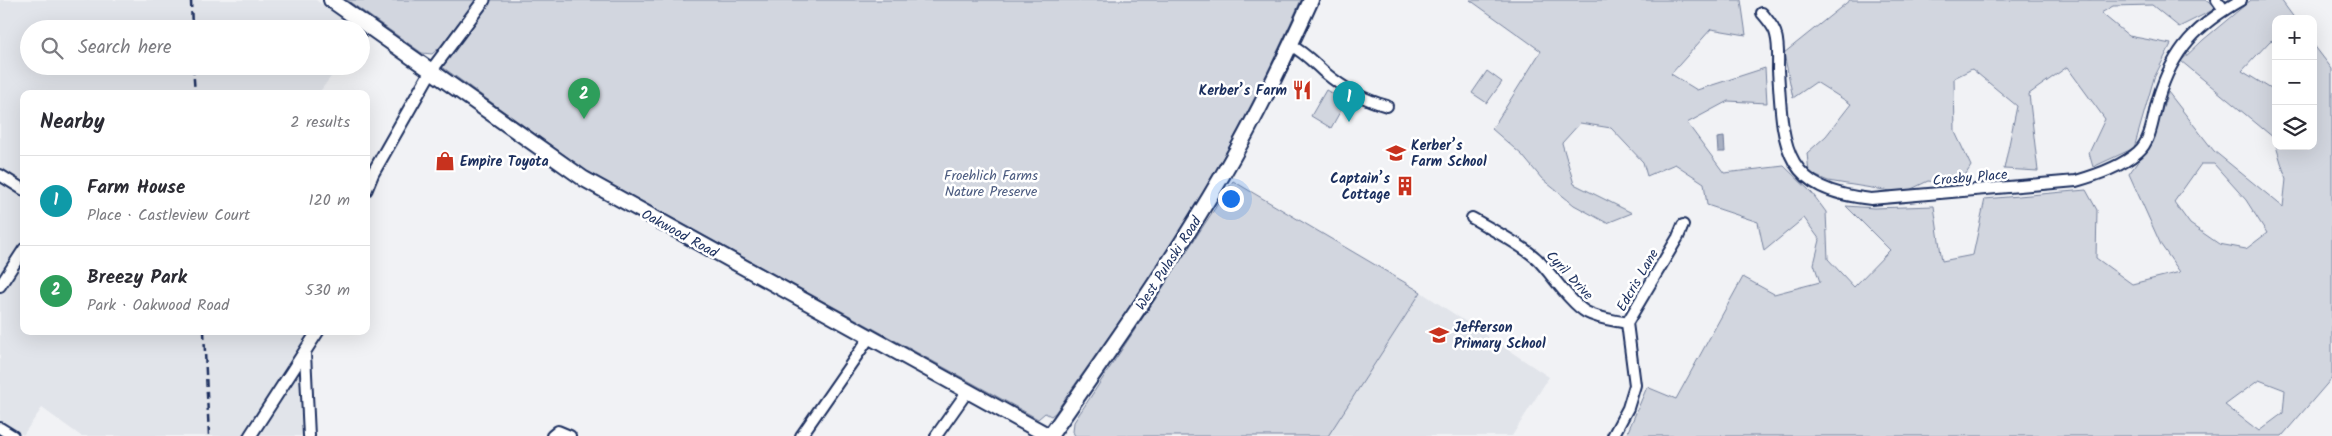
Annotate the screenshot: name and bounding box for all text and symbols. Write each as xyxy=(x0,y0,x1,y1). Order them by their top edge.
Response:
map controls xyxy=(2272,15,2317,150)
button: + xyxy=(2272,15,2317,60)
search box xyxy=(20,20,370,75)
text: Search here xyxy=(78,33,172,63)
icon: search xyxy=(38,34,66,62)
button: − xyxy=(2272,60,2317,105)
pin: 2 xyxy=(568,78,600,119)
restaurant icon: Kerber’s Farm xyxy=(1291,79,1313,101)
place label: Kerber’s Farm xyxy=(1199,80,1288,102)
pin: 1 xyxy=(1333,81,1365,122)
button: layers xyxy=(2272,105,2317,150)
text: Nearby xyxy=(40,106,105,139)
text: 2 results xyxy=(290,110,350,135)
place label: Kerber’s Farm School xyxy=(1411,135,1487,173)
school or university icon: Kerber’s Farm School xyxy=(1385,142,1407,164)
shop icon: Empire Toyota xyxy=(434,150,456,172)
place label: Empire Toyota xyxy=(460,151,549,173)
street label: Crosby Place xyxy=(1932,164,2009,192)
park label: Froehlich Farms Nature Preserve xyxy=(944,165,1038,203)
place label: Captain’s Cottage xyxy=(1330,168,1390,206)
text: Farm House xyxy=(87,173,185,203)
building icon: Captain’s Cottage xyxy=(1394,175,1416,197)
your location xyxy=(1218,186,1244,212)
text: 1 xyxy=(54,188,58,213)
text: 120 m xyxy=(309,188,350,213)
text: Place · Castleview Court xyxy=(87,203,250,228)
street label: Oakwood Road xyxy=(637,204,723,264)
street label: West Pulaski Road xyxy=(1130,211,1208,315)
street label: Edcris Lane xyxy=(1611,245,1665,316)
street label: Cyril Drive xyxy=(1540,246,1599,306)
text: Breezy Park xyxy=(87,263,187,293)
text: 2 xyxy=(51,278,61,303)
text: 530 m xyxy=(305,278,350,303)
text: Park · Oakwood Road xyxy=(87,293,229,318)
place label: Jefferson Primary School xyxy=(1454,317,1546,355)
school or university icon: Jefferson Primary School xyxy=(1428,324,1450,346)

